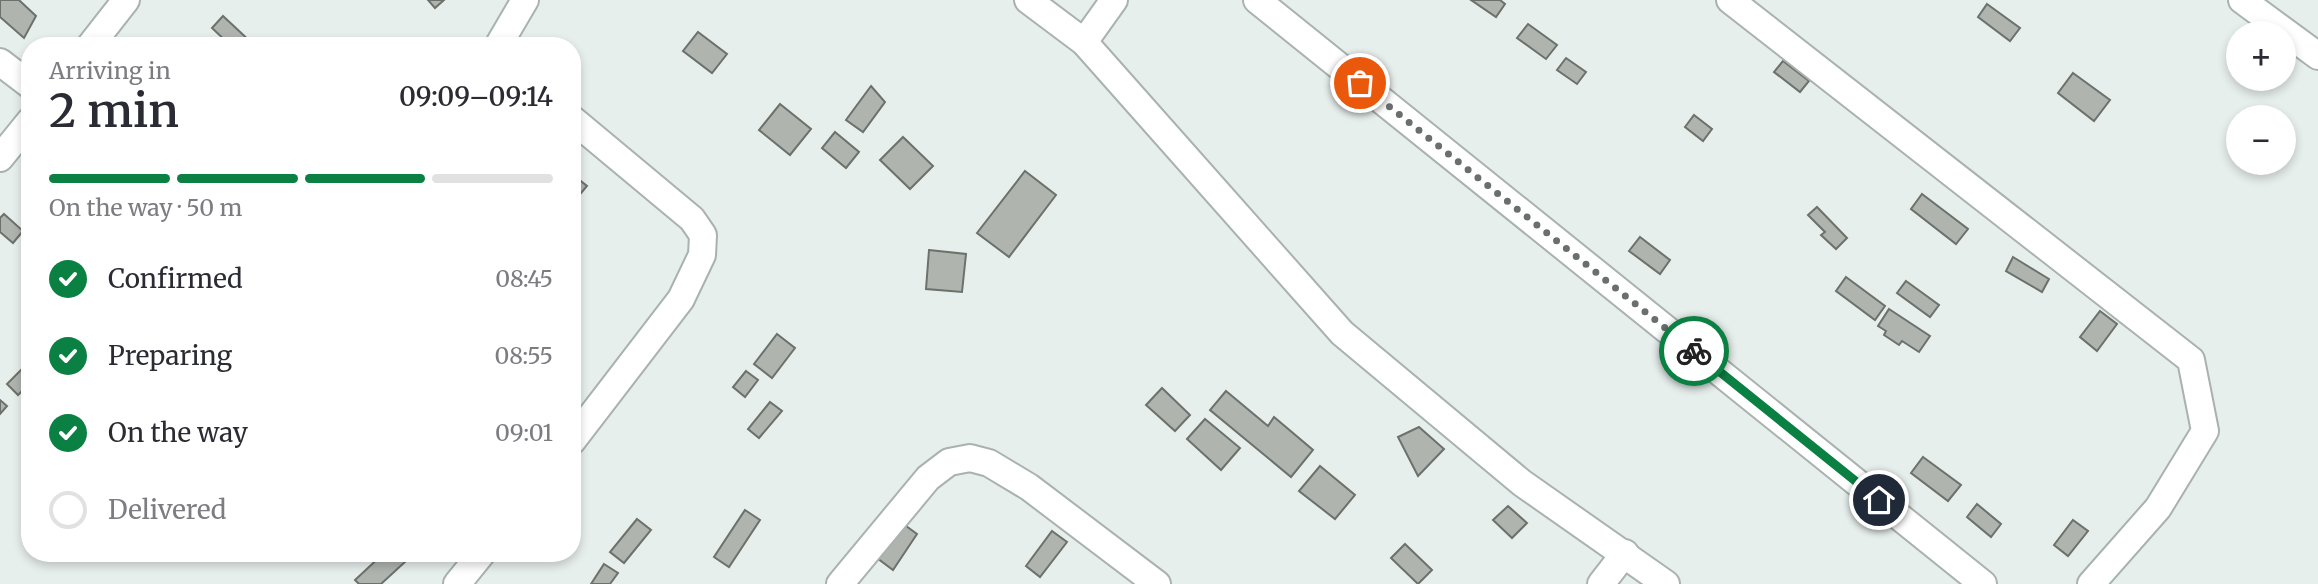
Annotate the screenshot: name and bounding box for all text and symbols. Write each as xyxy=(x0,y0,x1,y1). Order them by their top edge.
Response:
map controls xyxy=(2226,21,2296,175)
button: + xyxy=(2226,21,2296,91)
pin xyxy=(1330,53,1390,113)
text: Arriving in xyxy=(49,56,171,85)
icon: bag xyxy=(1341,64,1379,102)
text: 09:09–09:14 xyxy=(399,80,553,113)
text: 2 min xyxy=(49,82,179,140)
button: − xyxy=(2226,105,2296,175)
text: On the way · 50 m xyxy=(49,193,242,222)
icon: check xyxy=(49,260,87,298)
text: Confirmed xyxy=(108,262,243,295)
text: 08:45 xyxy=(495,264,553,293)
courier xyxy=(1659,316,1729,386)
icon: bike xyxy=(1675,332,1713,370)
icon: check xyxy=(49,337,87,375)
text: Preparing xyxy=(108,339,232,372)
text: 08:55 xyxy=(495,341,553,370)
icon: check xyxy=(49,414,87,452)
text: On the way xyxy=(108,416,248,449)
text: 09:01 xyxy=(495,418,553,447)
pin xyxy=(1849,470,1909,530)
icon: home xyxy=(1860,481,1898,519)
text: Delivered xyxy=(108,493,227,526)

